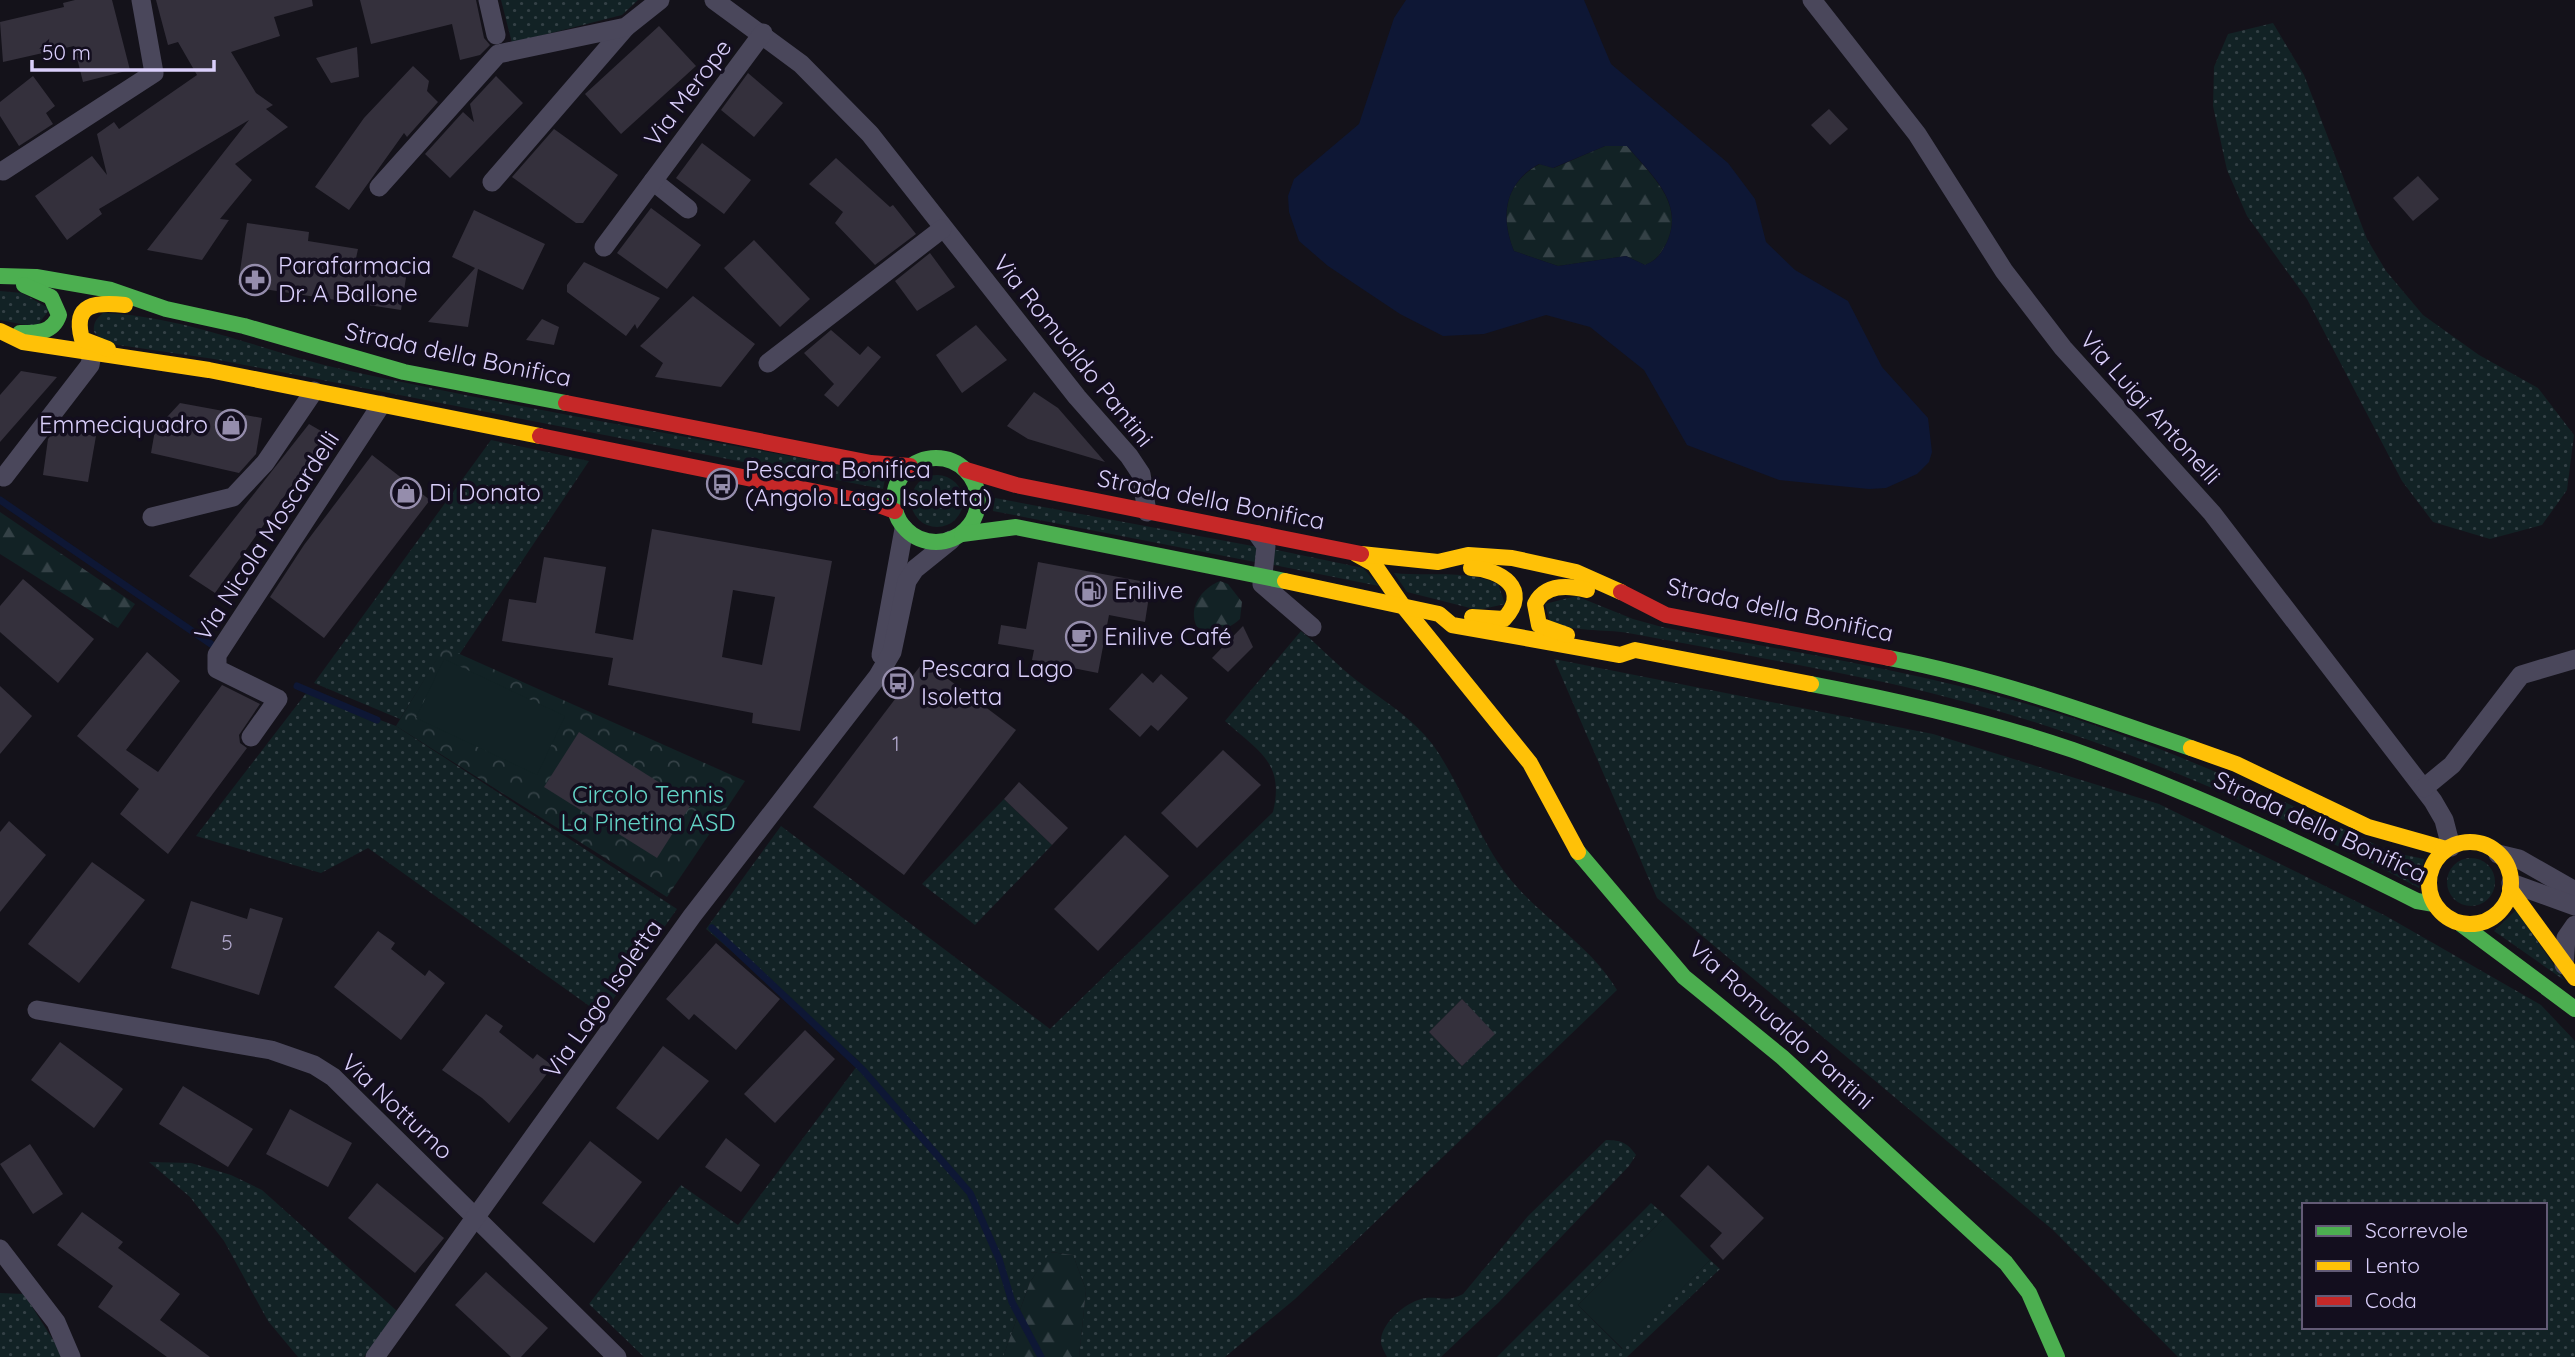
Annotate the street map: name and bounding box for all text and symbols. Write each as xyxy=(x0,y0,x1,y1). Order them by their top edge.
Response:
scale bar xyxy=(32,28,214,72)
street label: Via Merope xyxy=(637,33,737,152)
text: 50 m xyxy=(42,39,91,65)
street label: Via Romualdo Pantini xyxy=(987,248,1160,452)
place label: Parafarmacia Dr. A Ballone xyxy=(278,250,431,308)
pharmacy icon: Parafarmacia Dr. A Ballone xyxy=(238,263,272,297)
street label: Strada della Bonifica xyxy=(342,315,574,393)
street label: Via Luigi Antonelli xyxy=(2074,324,2227,490)
shop icon: Emmeciquadro xyxy=(214,408,248,442)
place label: Emmeciquadro xyxy=(39,409,208,439)
street label: Via Nicola Moscardelli xyxy=(187,425,345,646)
place label: Pescara Bonifica (Angolo Lago Isoletta) xyxy=(745,454,992,512)
street label: Strada della Bonifica xyxy=(1095,462,1327,536)
bus stop icon: Pescara Bonifica (Angolo Lago Isoletta) xyxy=(705,467,739,501)
shop icon: Di Donato xyxy=(389,476,423,510)
place label: Di Donato xyxy=(429,477,541,507)
street label: Strada della Bonifica xyxy=(1664,570,1896,648)
fuel station icon: Enilive xyxy=(1074,574,1108,608)
place label: Enilive xyxy=(1114,575,1183,605)
cafe icon: Enilive Café xyxy=(1064,620,1098,654)
place label: Enilive Café xyxy=(1104,621,1232,651)
place label: Pescara Lago Isoletta xyxy=(921,653,1073,711)
bus stop icon: Pescara Lago Isoletta xyxy=(881,666,915,700)
house number: 1 xyxy=(892,730,900,756)
street label: Strada della Bonifica xyxy=(2209,764,2431,888)
park label: Circolo Tennis La Pinetina ASD xyxy=(560,779,736,837)
street label: Via Lago Isoletta xyxy=(536,913,668,1083)
house number: 5 xyxy=(221,929,233,955)
street label: Via Romualdo Pantini xyxy=(1683,933,1880,1115)
street label: Via Notturno xyxy=(336,1047,460,1166)
legend xyxy=(2302,1203,2547,1329)
text: Scorrevole xyxy=(2365,1217,2468,1243)
text: Lento xyxy=(2365,1252,2420,1278)
text: Coda xyxy=(2365,1287,2417,1313)

